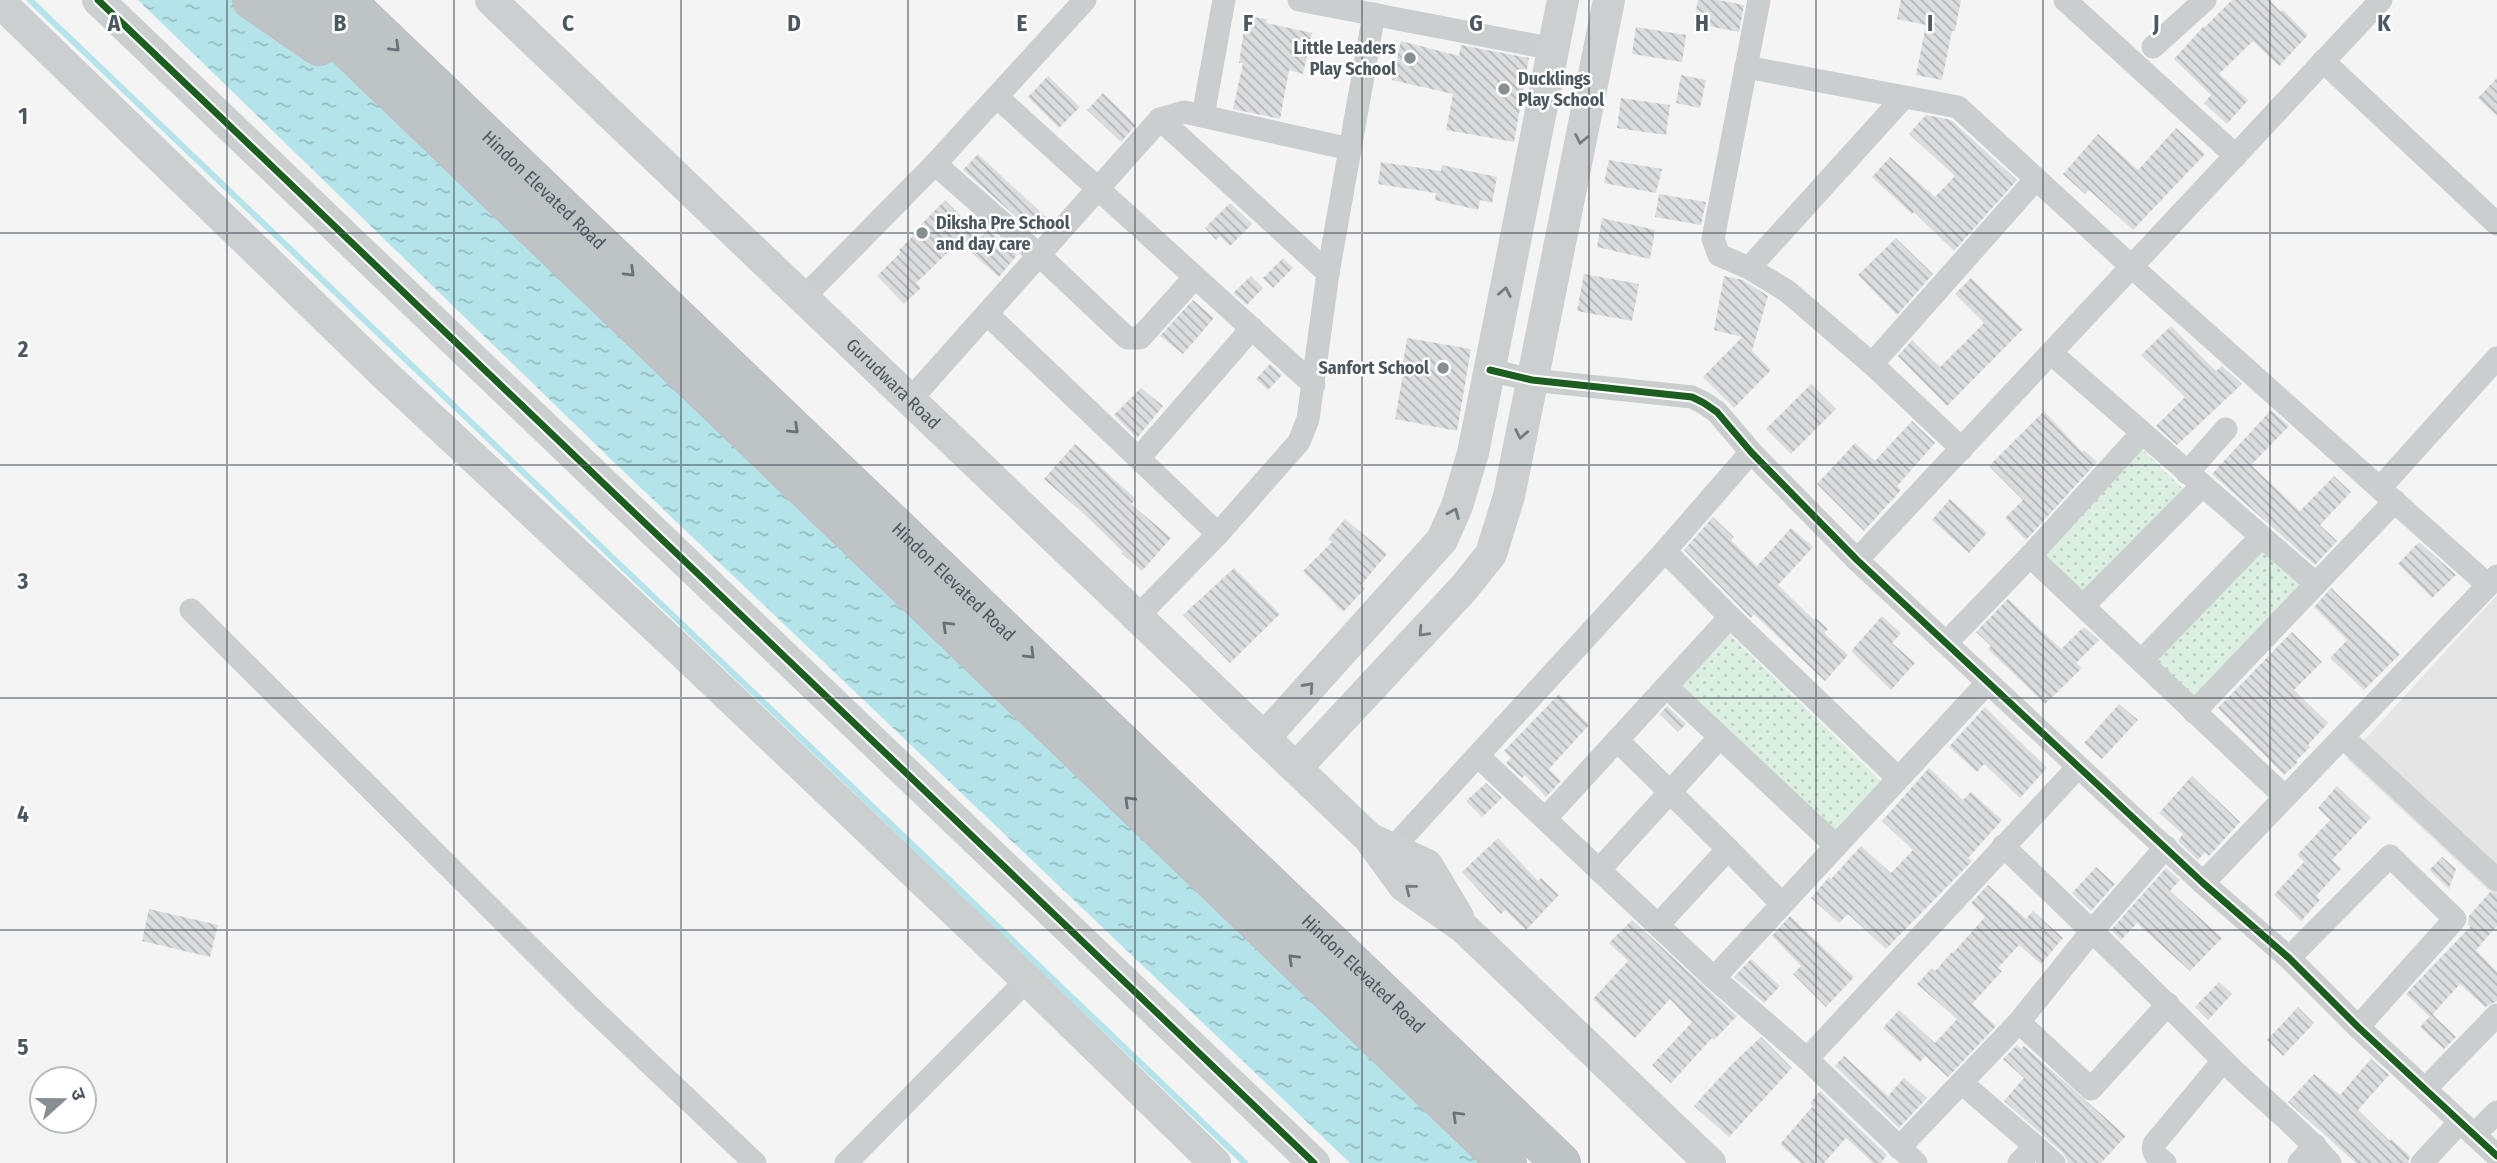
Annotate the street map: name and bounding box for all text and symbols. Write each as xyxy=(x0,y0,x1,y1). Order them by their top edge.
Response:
text: A xyxy=(107,9,121,37)
text: B xyxy=(334,9,347,37)
text: C xyxy=(562,9,574,37)
text: D xyxy=(787,9,801,37)
text: E xyxy=(1017,9,1028,37)
text: F xyxy=(1243,9,1253,37)
text: G xyxy=(1469,9,1483,37)
text: H xyxy=(1695,9,1709,37)
text: I xyxy=(1927,9,1933,37)
text: J xyxy=(2152,9,2159,37)
text: K xyxy=(2377,9,2391,37)
place label: Little Leaders Play School xyxy=(1294,37,1396,80)
one-way arrow xyxy=(386,39,399,52)
marker: Little Leaders Play School xyxy=(1402,50,1418,66)
place label: Ducklings Play School xyxy=(1518,68,1604,111)
marker: Ducklings Play School xyxy=(1496,81,1512,97)
text: 1 xyxy=(18,102,28,130)
street label: Hindon Elevated Road xyxy=(478,126,610,254)
one-way arrow xyxy=(1574,133,1589,145)
place label: Diksha Pre School and day care xyxy=(936,212,1070,255)
marker: Diksha Pre School and day care xyxy=(914,225,930,241)
one-way arrow xyxy=(622,264,635,277)
one-way arrow xyxy=(1497,286,1512,298)
street label: Gurudwara Road xyxy=(842,334,945,434)
text: 2 xyxy=(17,335,29,363)
place label: Sanfort School xyxy=(1318,357,1429,379)
marker: Sanfort School xyxy=(1435,360,1451,376)
one-way arrow xyxy=(786,421,799,434)
one-way arrow xyxy=(1514,428,1529,440)
one-way arrow xyxy=(1445,508,1459,520)
street label: Hindon Elevated Road xyxy=(887,518,1020,646)
text: 3 xyxy=(17,567,29,595)
one-way arrow xyxy=(943,622,956,635)
one-way arrow xyxy=(1419,624,1431,637)
one-way arrow xyxy=(1021,646,1034,659)
one-way arrow xyxy=(1301,682,1313,695)
one-way arrow xyxy=(1124,796,1137,809)
text: 4 xyxy=(17,800,29,828)
one-way arrow xyxy=(1406,885,1418,898)
street label: Hindon Elevated Road xyxy=(1297,910,1429,1038)
one-way arrow xyxy=(1288,954,1301,967)
text: 5 xyxy=(17,1033,29,1061)
north arrow xyxy=(28,1065,98,1135)
text: उ xyxy=(66,1085,91,1104)
one-way arrow xyxy=(1453,1111,1466,1124)

